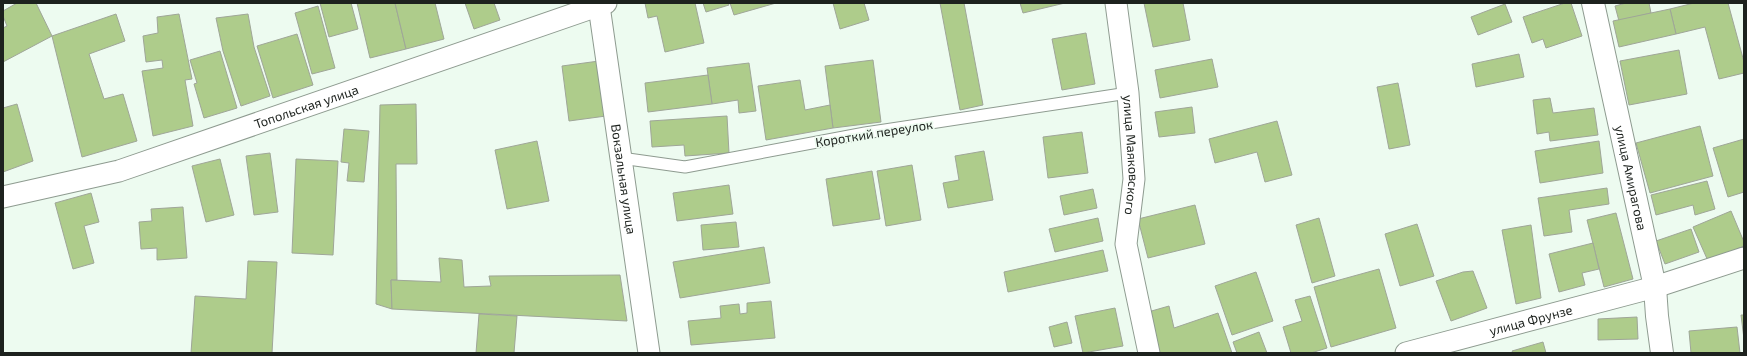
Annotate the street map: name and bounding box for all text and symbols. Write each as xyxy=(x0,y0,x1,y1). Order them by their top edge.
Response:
street label: Топольская улица xyxy=(252,81,361,132)
street label: улица Маяковского xyxy=(1120,94,1142,216)
street label: Короткий переулок xyxy=(814,116,934,150)
street label: Вокзальная улица xyxy=(608,123,640,235)
street label: улица Амирагова xyxy=(1612,124,1650,232)
street label: улица Фрунзе xyxy=(1487,301,1574,339)

